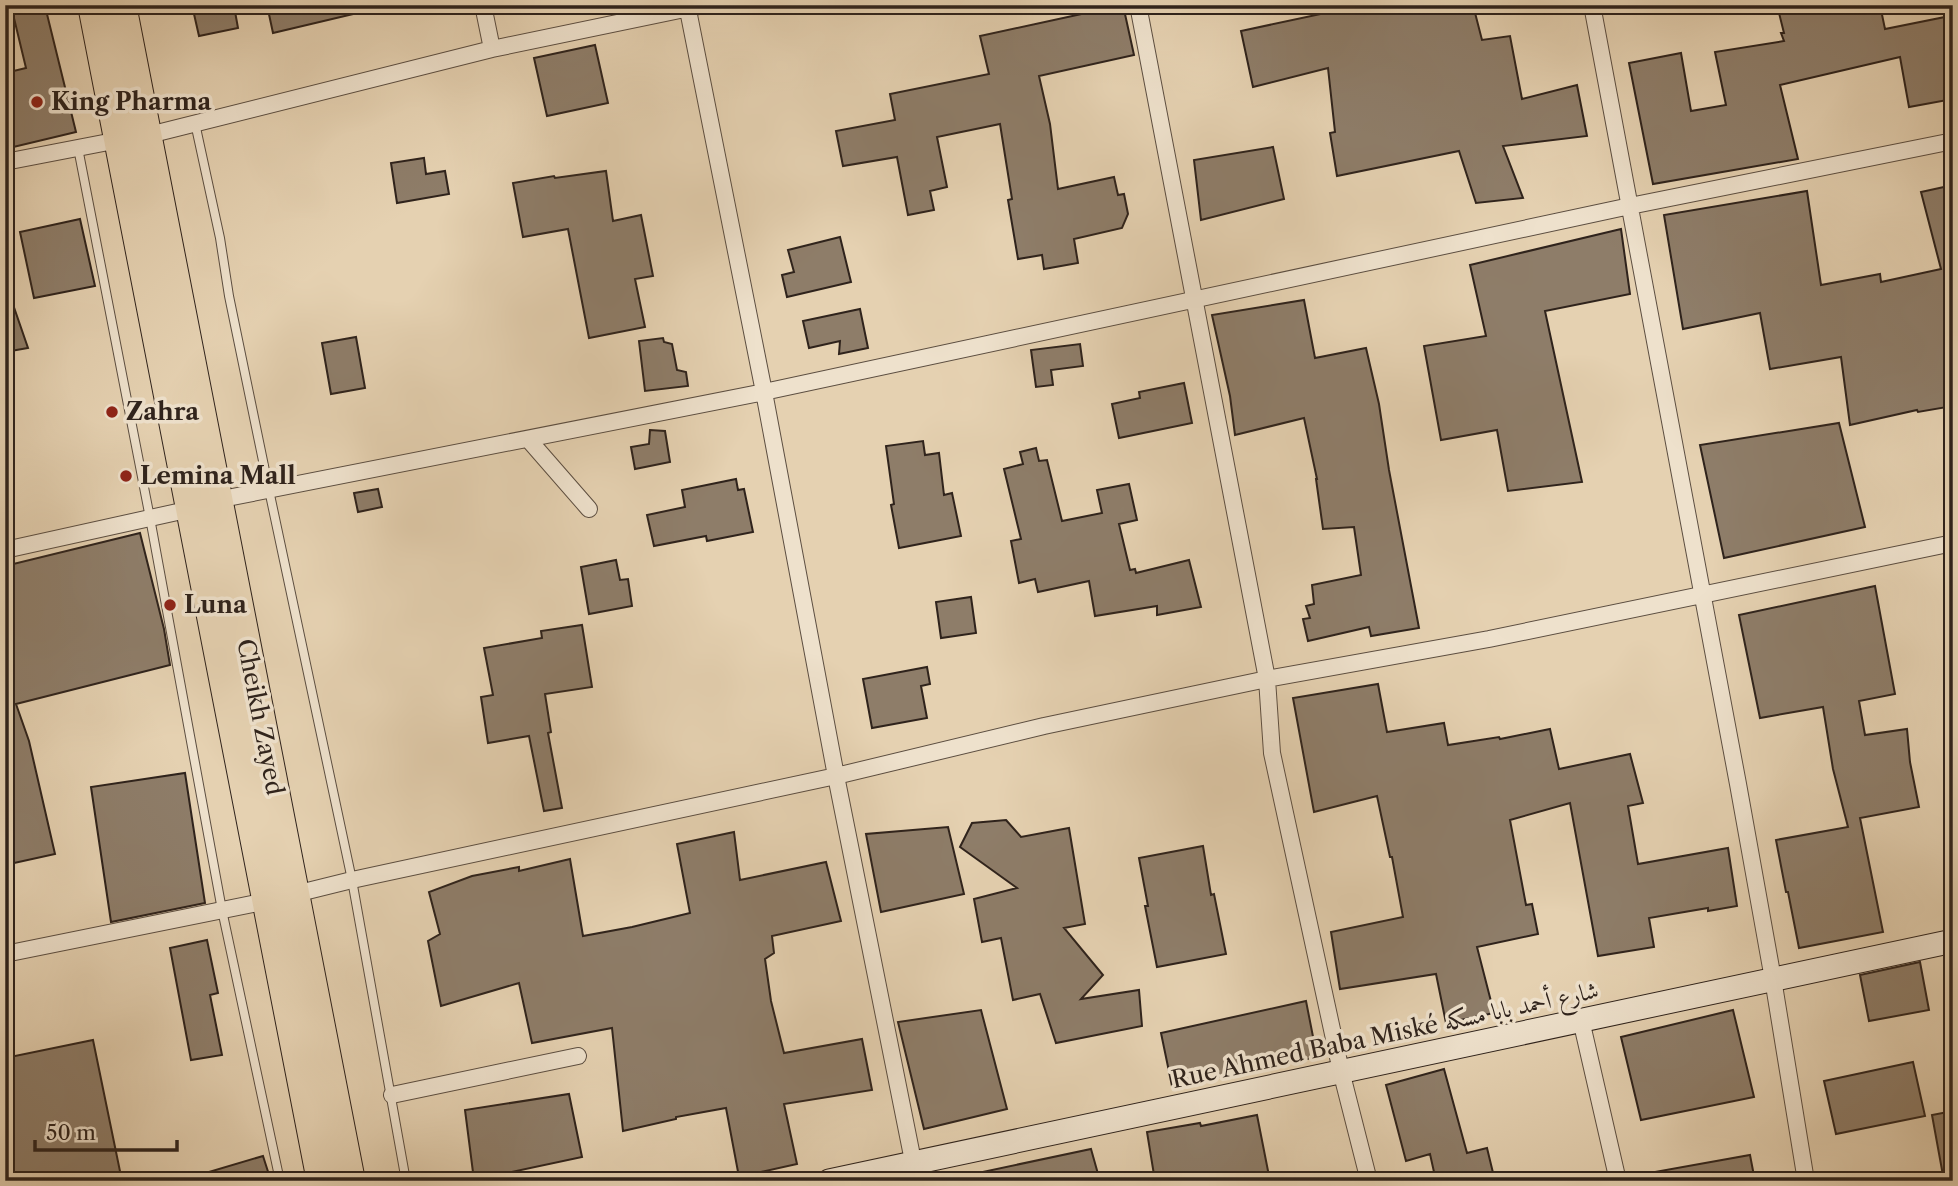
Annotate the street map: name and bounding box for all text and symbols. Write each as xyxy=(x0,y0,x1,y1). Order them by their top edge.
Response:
place label: King Pharma xyxy=(51,87,213,116)
marker: King Pharma xyxy=(29,94,45,110)
place label: Zahra xyxy=(126,397,200,426)
marker: Zahra xyxy=(104,404,120,420)
place label: Lemina Mall xyxy=(140,461,296,490)
marker: Lemina Mall xyxy=(118,468,134,484)
place label: Luna xyxy=(184,590,248,619)
marker: Luna xyxy=(162,597,178,613)
street label: Cheikh Zayed xyxy=(231,636,290,798)
street label: Rue Ahmed Baba Miské شارع أحمد بابا مسكه xyxy=(1168,973,1602,1100)
scale bar xyxy=(35,1109,177,1153)
text: 50 m xyxy=(46,1120,96,1145)

